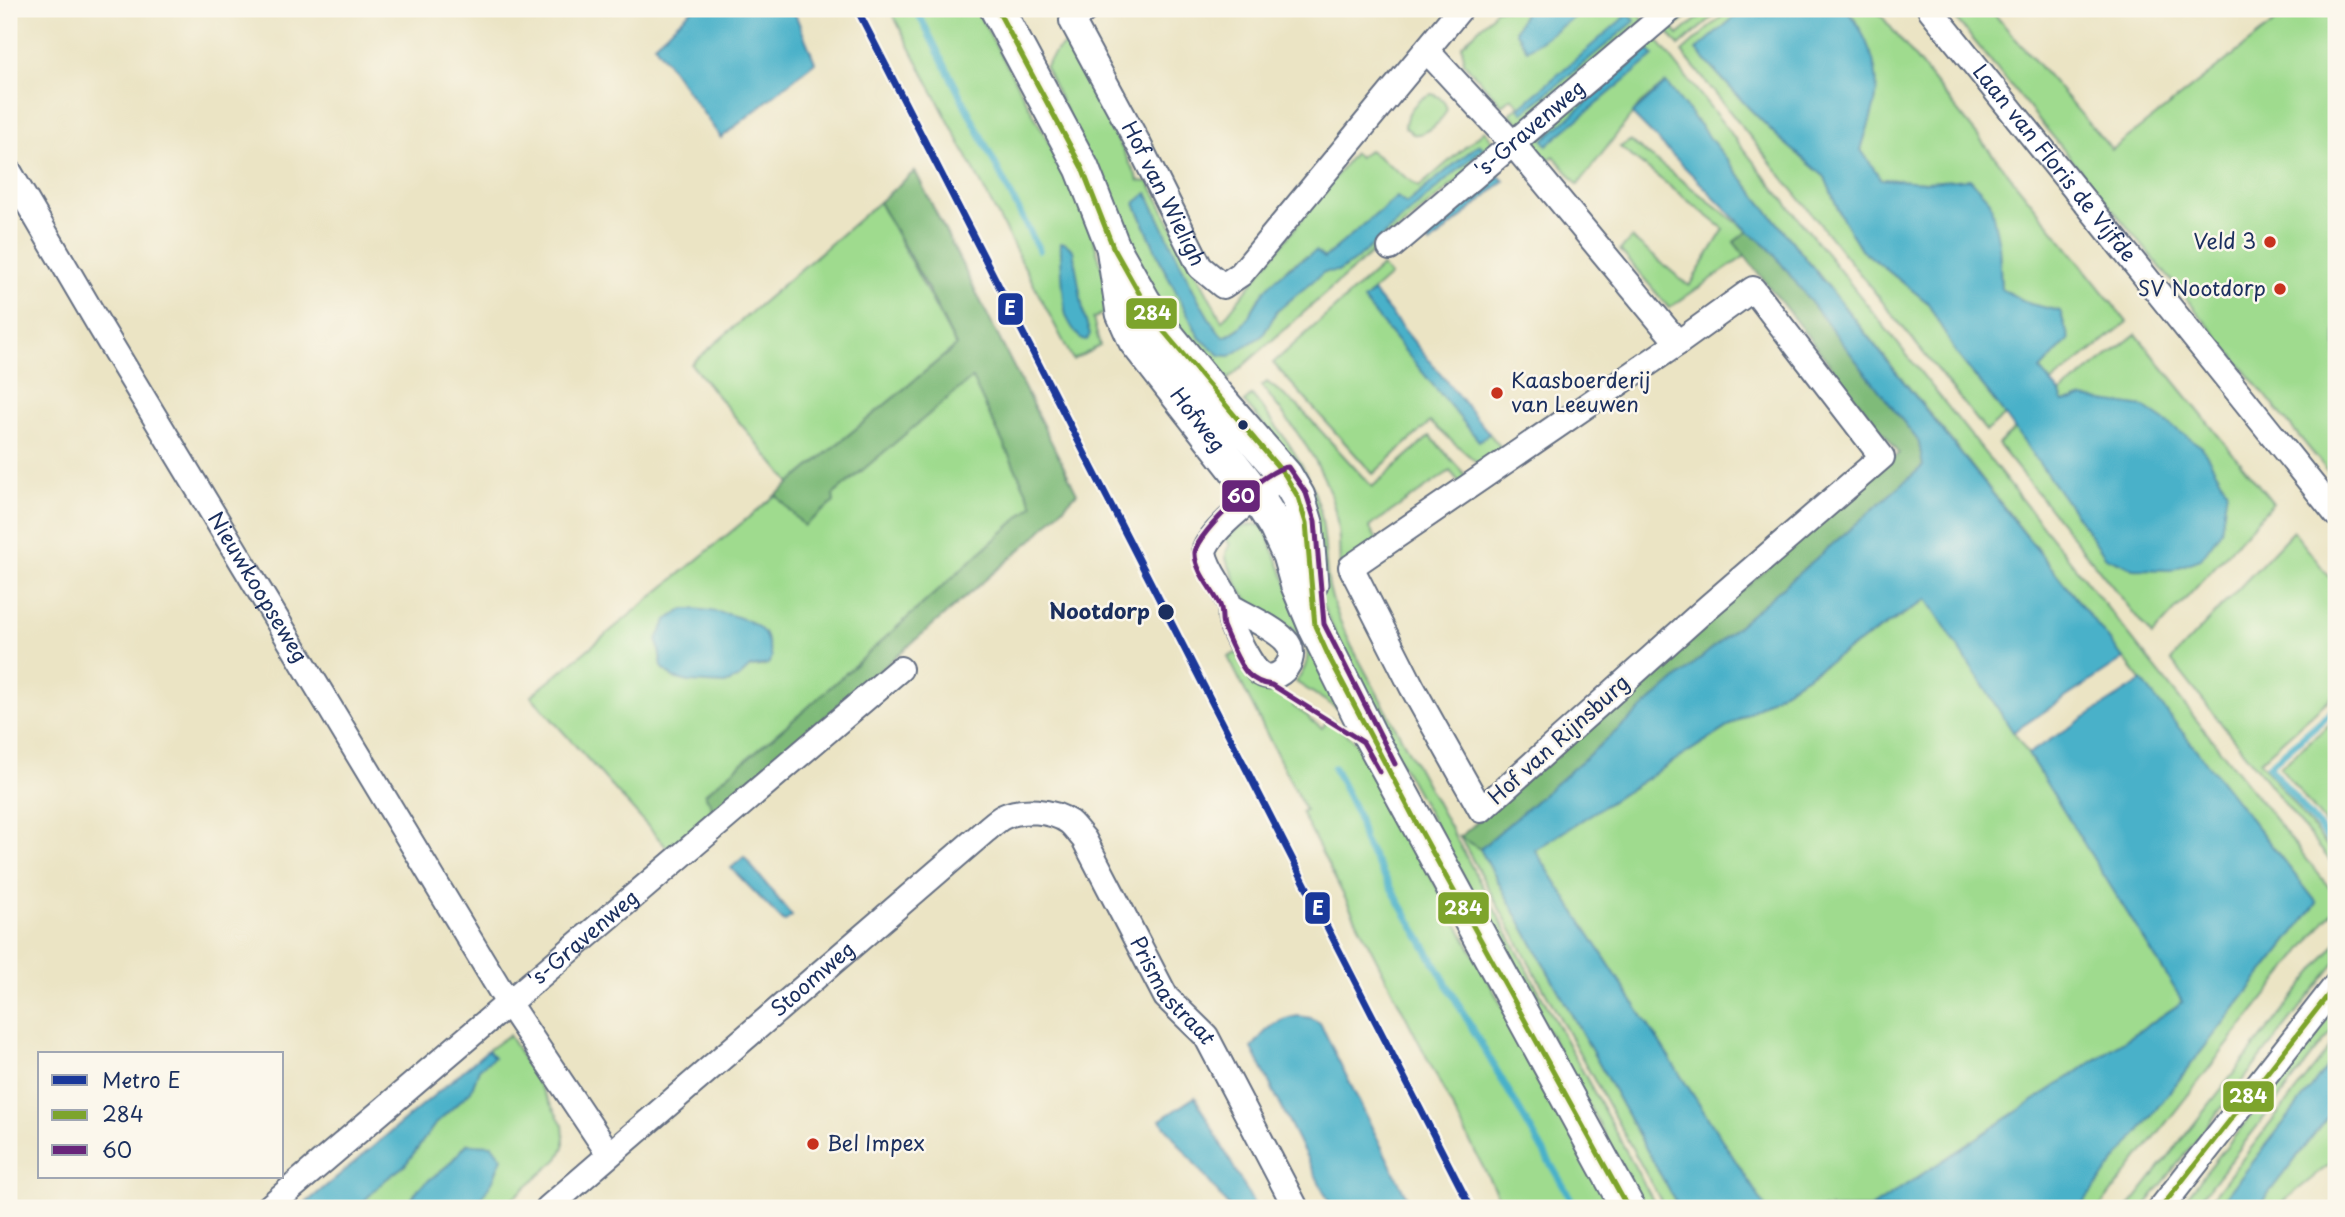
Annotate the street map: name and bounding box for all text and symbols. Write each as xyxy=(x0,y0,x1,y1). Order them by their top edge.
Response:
street label: Laan van Floris de Vijfde xyxy=(1966,56,2145,268)
street label: 's-Gravenweg xyxy=(1466,71,1591,184)
street label: Hof van Wieligh xyxy=(1115,115,1215,271)
place label: Veld 3 xyxy=(2193,224,2256,256)
marker: Veld 3 xyxy=(2262,234,2278,250)
place label: SV Nootdorp xyxy=(2138,271,2266,303)
marker: SV Nootdorp xyxy=(2272,281,2288,297)
line badge: E xyxy=(997,292,1024,326)
text: E xyxy=(1004,293,1016,321)
line badge: 284 xyxy=(1125,297,1178,330)
text: 284 xyxy=(1133,298,1171,326)
place label: Kaasboerderij van Leeuwen xyxy=(1511,363,1650,419)
street label: Hofweg xyxy=(1164,380,1235,458)
marker: Kaasboerderij van Leeuwen xyxy=(1489,385,1505,401)
unlabelled marker xyxy=(1236,418,1250,432)
line badge: 60 xyxy=(1221,479,1261,513)
text: 60 xyxy=(1227,481,1255,509)
street label: Nieuwkoopseweg xyxy=(201,505,317,668)
place label: Nootdorp xyxy=(1050,594,1150,626)
marker: Nootdorp xyxy=(1156,602,1176,622)
street label: Hof van Rijnsburg xyxy=(1480,666,1636,811)
street label: 's-Gravenweg xyxy=(520,881,645,994)
line badge: E xyxy=(1304,891,1331,925)
line badge: 284 xyxy=(1437,891,1490,925)
text: E xyxy=(1312,893,1324,921)
text: 284 xyxy=(1444,893,1482,921)
street label: Prismastraat xyxy=(1123,930,1226,1049)
street label: Stoomweg xyxy=(762,932,861,1023)
legend xyxy=(38,1052,284,1178)
text: Metro E xyxy=(102,1063,181,1095)
line badge: 284 xyxy=(2222,1080,2275,1113)
text: 284 xyxy=(2229,1081,2267,1109)
text: 284 xyxy=(102,1097,144,1129)
place label: Bel Impex xyxy=(827,1126,925,1158)
text: 60 xyxy=(102,1133,132,1165)
marker: Bel Impex xyxy=(805,1136,821,1152)

